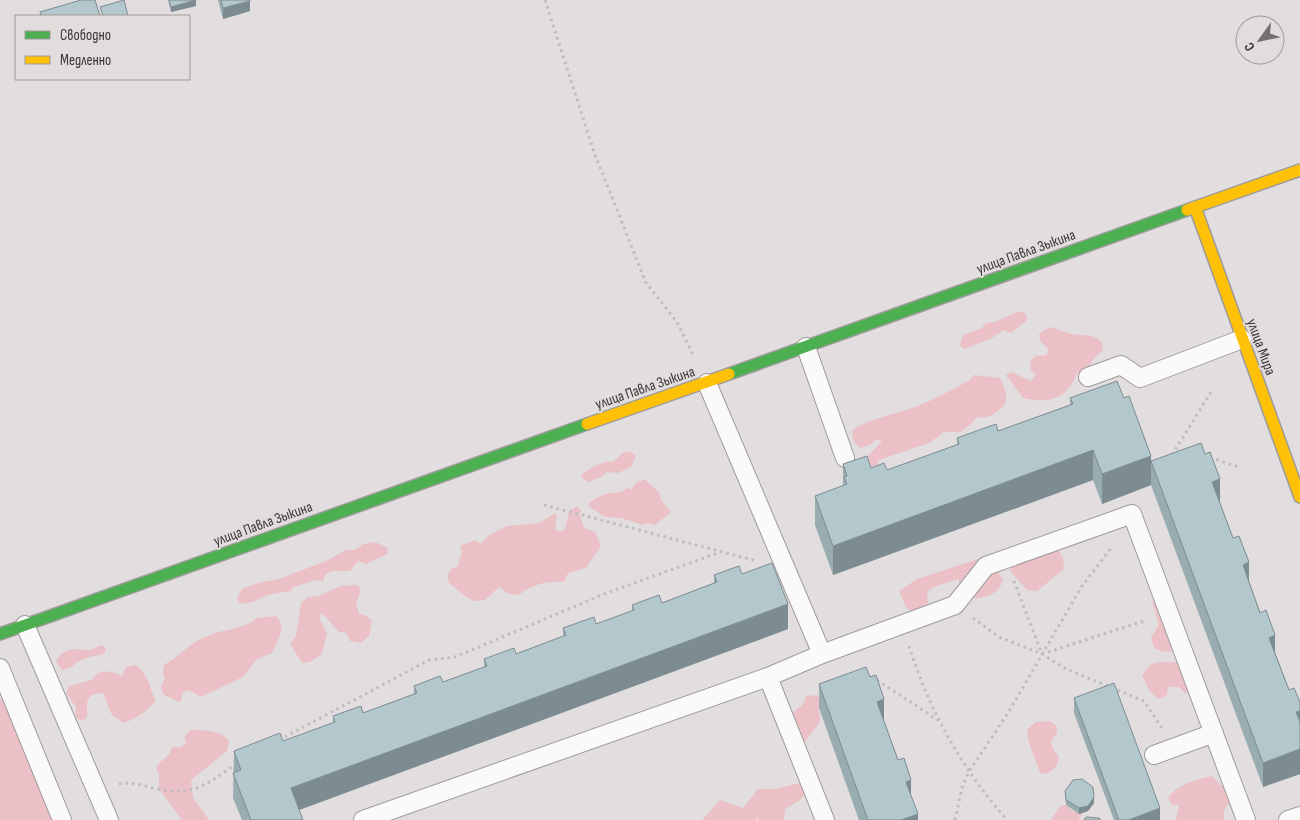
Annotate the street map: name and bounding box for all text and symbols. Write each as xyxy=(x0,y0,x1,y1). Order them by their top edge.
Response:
legend xyxy=(15,15,190,80)
north arrow xyxy=(1235,15,1285,65)
text: Свободно xyxy=(60,26,111,45)
text: С xyxy=(1240,39,1259,54)
text: Медленно xyxy=(60,51,111,70)
street label: улица Павла Зыкина xyxy=(974,225,1078,279)
street label: улица Мира xyxy=(1242,316,1280,378)
street label: улица Павла Зыкина xyxy=(593,362,697,414)
street label: улица Павла Зыкина xyxy=(211,497,315,551)

